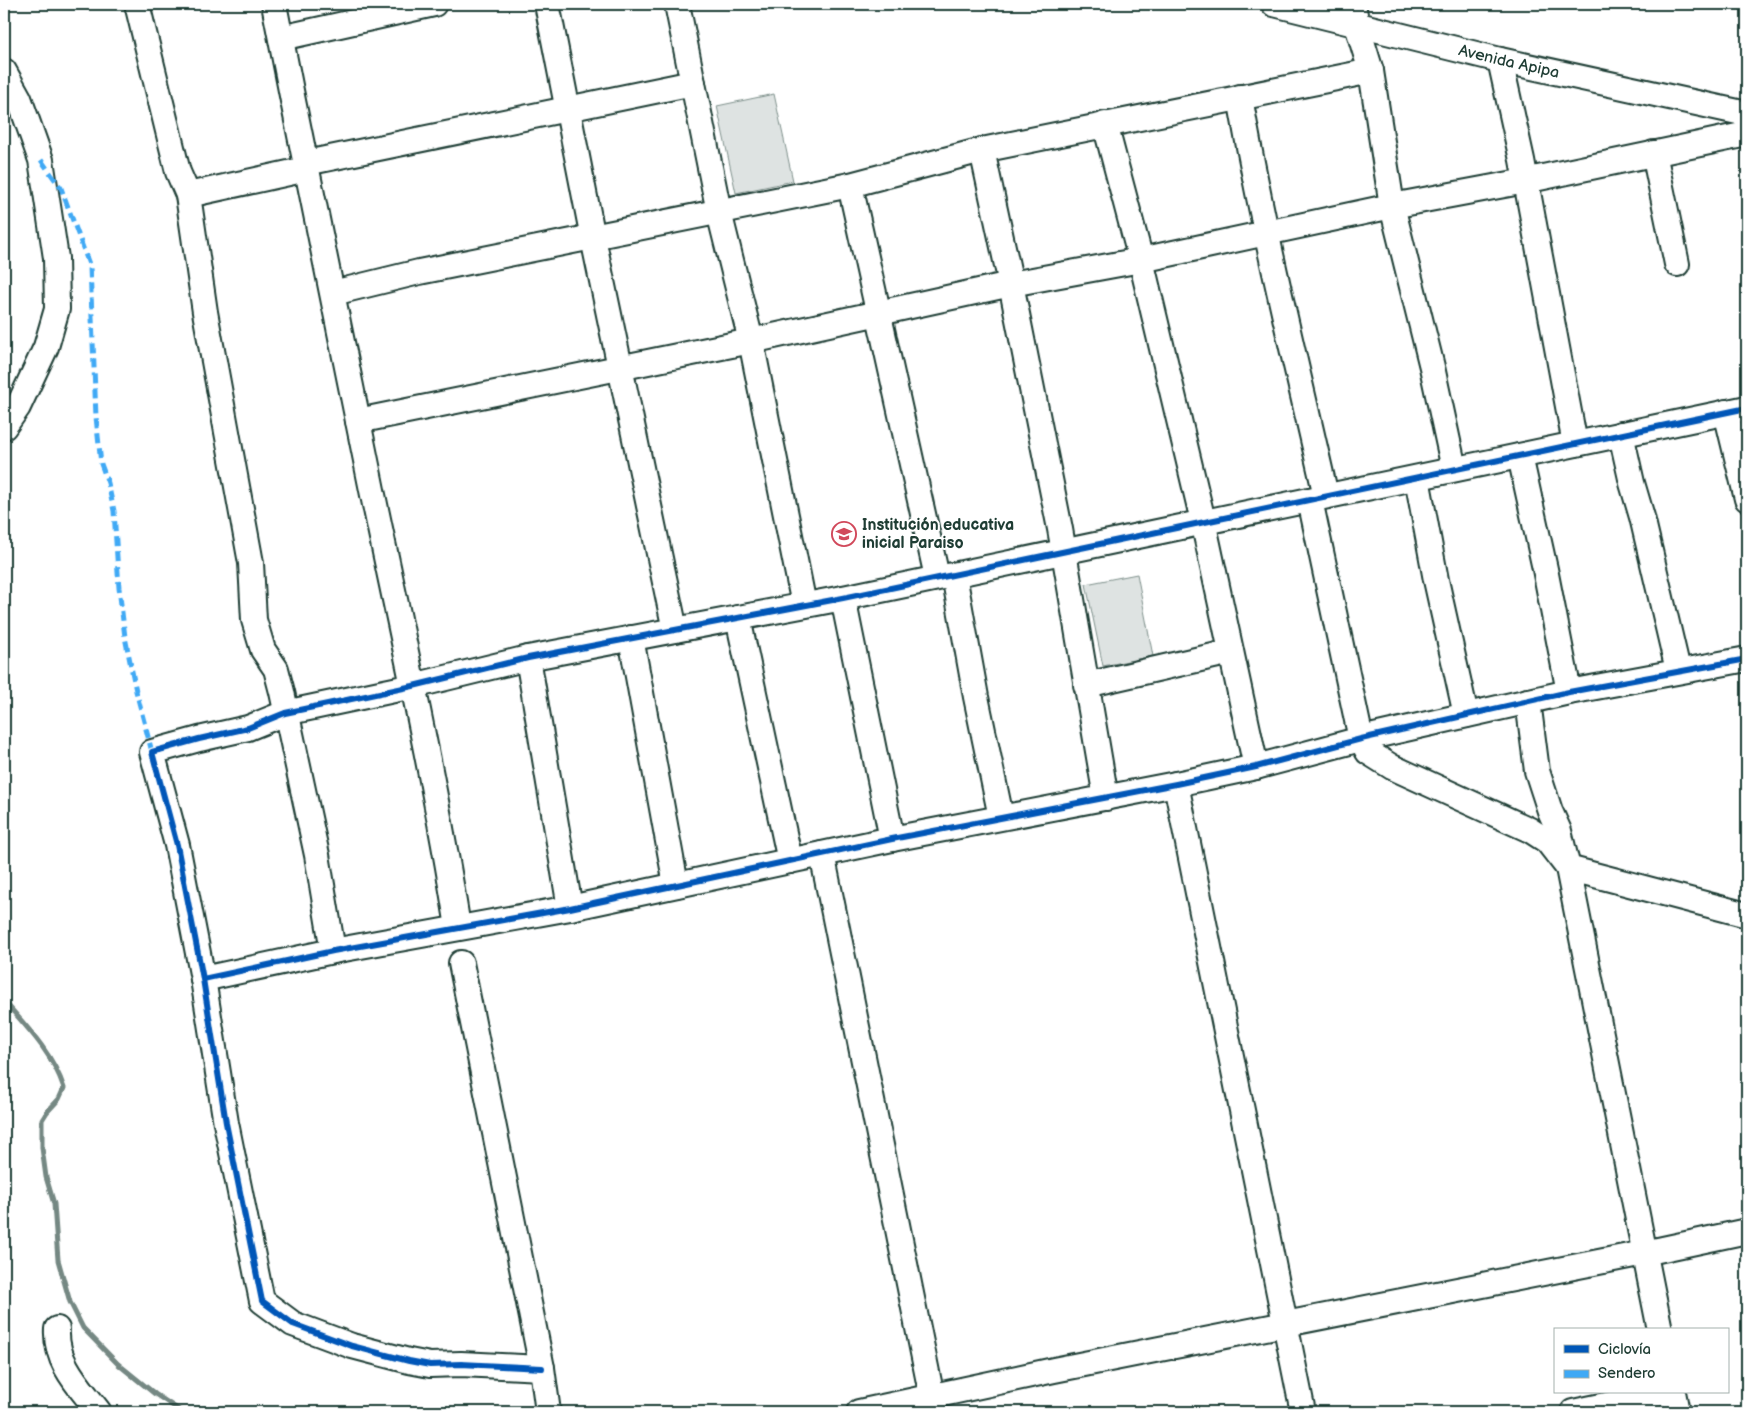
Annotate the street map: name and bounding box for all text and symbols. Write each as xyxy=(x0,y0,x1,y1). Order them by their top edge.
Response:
street label: Avenida Apipa xyxy=(1457,41,1561,82)
place label: Institución educativa inicial Paraiso xyxy=(862,516,1014,553)
school or university icon: Institución educativa inicial Paraiso xyxy=(831,521,857,547)
legend xyxy=(1554,1328,1728,1394)
text: Ciclovía xyxy=(1598,1340,1651,1359)
text: Sendero xyxy=(1598,1364,1656,1383)

